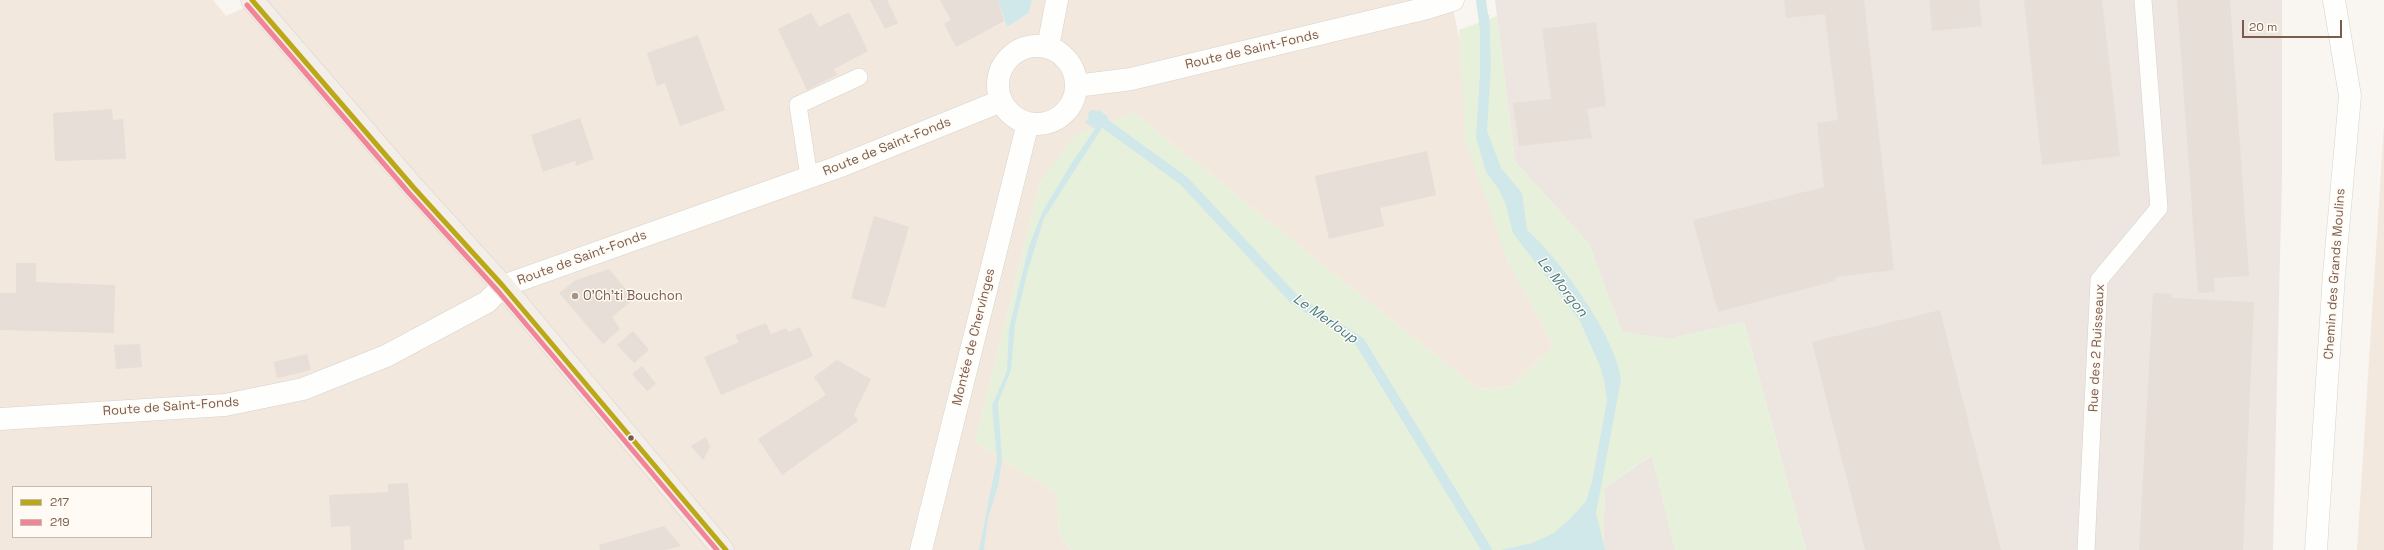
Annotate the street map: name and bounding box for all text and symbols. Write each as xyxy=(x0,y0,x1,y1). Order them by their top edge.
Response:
scale bar xyxy=(2244,12,2344,38)
text: 20 m xyxy=(2249,19,2277,35)
street label: Route de Saint-Fonds xyxy=(1184,27,1320,73)
street label: Route de Saint-Fonds xyxy=(821,114,953,180)
street label: Chemin des Grands Moulins xyxy=(2321,188,2349,360)
street label: Route de Saint-Fonds xyxy=(515,227,649,289)
water label: Le Morgon xyxy=(1533,254,1591,320)
street label: Montée de Chervinges xyxy=(949,267,999,407)
street label: Rue des 2 Ruisseaux xyxy=(2086,284,2108,412)
place label: O’Ch’ti Bouchon xyxy=(583,288,683,304)
marker: O’Ch’ti Bouchon xyxy=(570,291,580,301)
water label: Le Merloup xyxy=(1290,291,1360,347)
street label: Route de Saint-Fonds xyxy=(102,394,240,420)
unlabelled marker xyxy=(626,433,636,443)
legend xyxy=(12,486,152,538)
text: 217 xyxy=(50,494,69,510)
text: 219 xyxy=(50,514,70,530)

